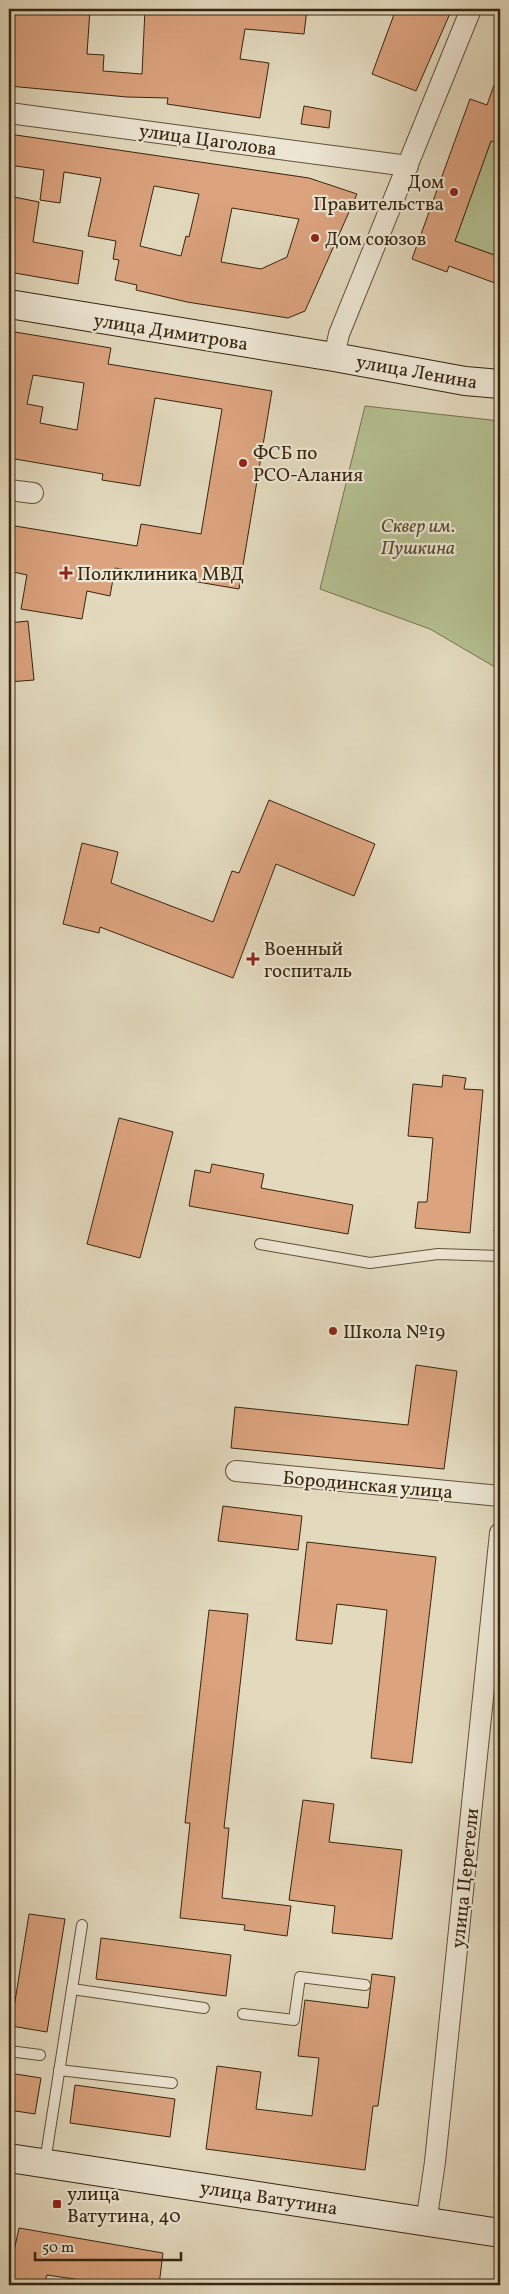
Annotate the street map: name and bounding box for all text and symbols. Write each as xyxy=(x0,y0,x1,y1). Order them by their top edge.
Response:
street label: улица Цаголова xyxy=(137,118,278,164)
place label: Дом Правительства xyxy=(313,170,444,218)
marker: Дом Правительства xyxy=(448,186,460,198)
place label: Дом союзов xyxy=(325,227,426,253)
marker: Дом союзов xyxy=(309,232,321,244)
street label: улица Димитрова xyxy=(92,308,250,358)
street label: улица Ленина xyxy=(354,350,479,396)
place label: ФСБ по РСО-Алания xyxy=(253,441,363,489)
marker: ФСБ по РСО-Алания xyxy=(237,457,249,469)
park label: Сквер им. Пушкина xyxy=(381,514,455,562)
place label: Поликлиника МВД xyxy=(77,562,244,588)
marker: Поликлиника МВД xyxy=(59,566,73,580)
place label: Военный госпиталь xyxy=(264,937,352,985)
marker: Военный госпиталь xyxy=(246,952,260,966)
place label: Школа №19 xyxy=(343,1320,445,1346)
marker: Школа №19 xyxy=(327,1325,339,1337)
street label: Бородинская улица xyxy=(282,1466,454,1506)
street label: улица Церетели xyxy=(446,1807,486,1950)
street label: улица Ватутина xyxy=(198,2175,339,2223)
place label: улица Ватутина, 40 xyxy=(67,2182,181,2230)
marker: улица Ватутина, 40 xyxy=(51,2198,63,2210)
scale bar xyxy=(35,2229,181,2261)
text: 50 m xyxy=(42,2238,74,2259)

